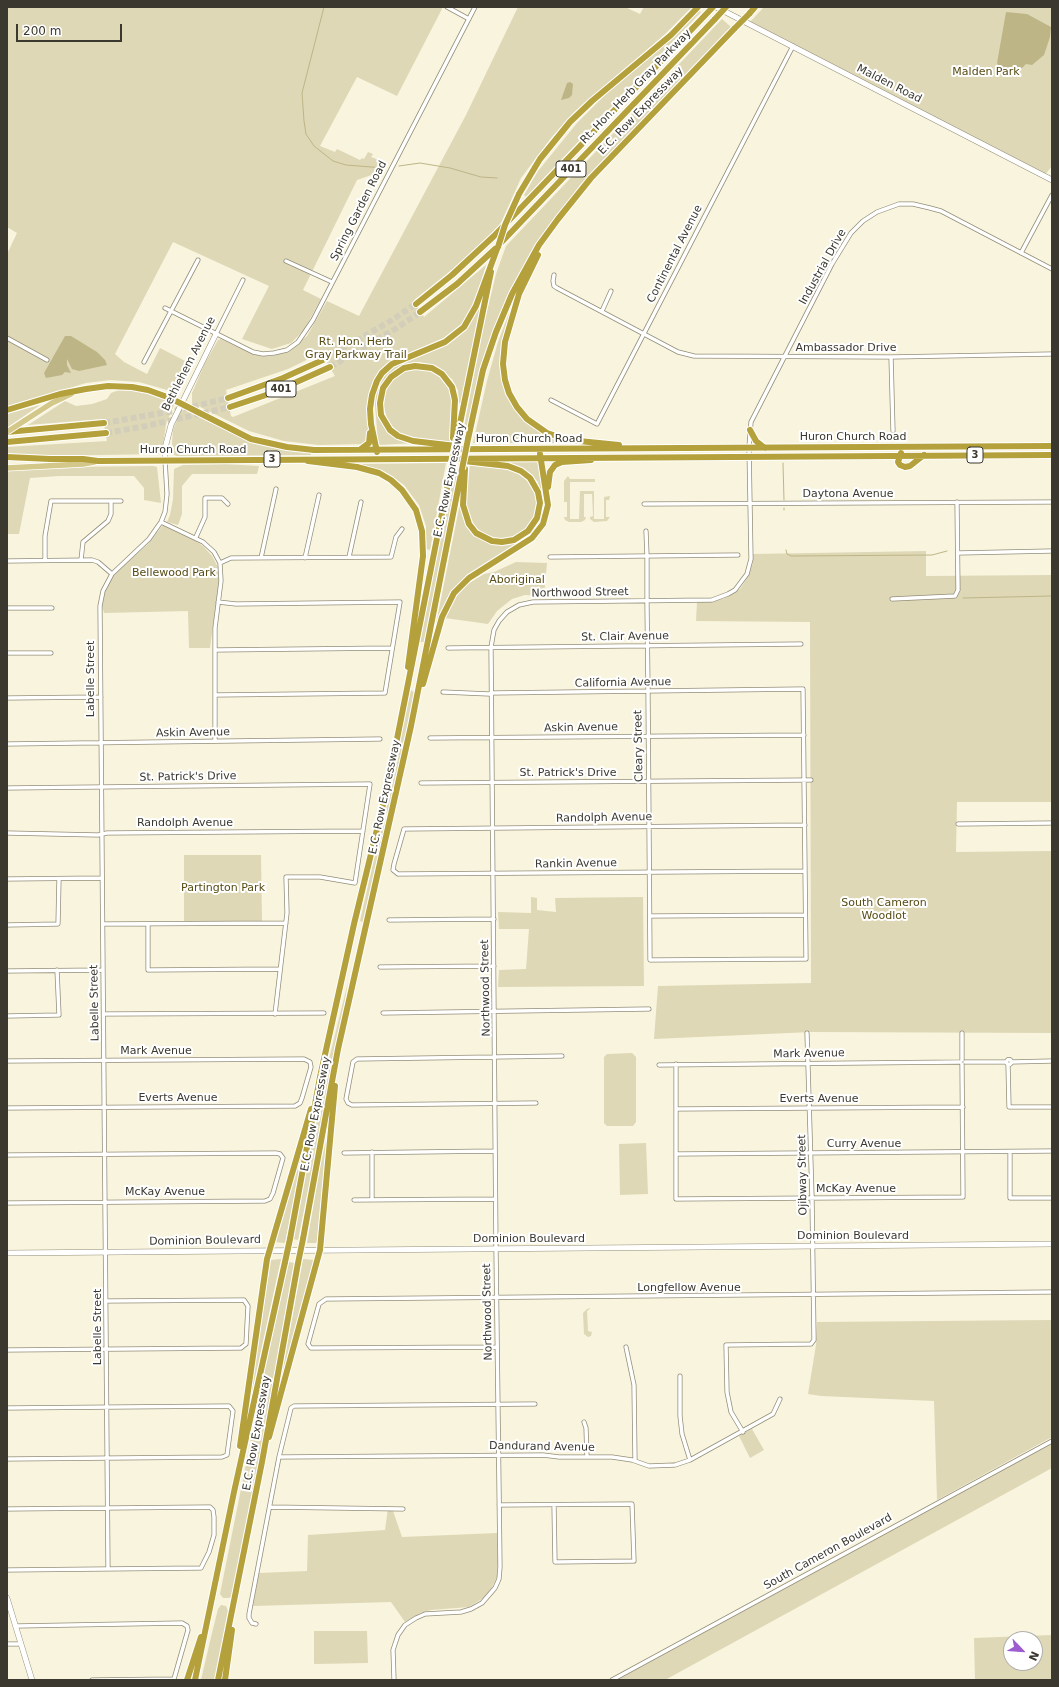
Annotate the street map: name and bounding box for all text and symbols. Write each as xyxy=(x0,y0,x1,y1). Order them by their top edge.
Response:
scale bar xyxy=(18,16,124,42)
text: 200 m xyxy=(23,24,61,38)
street label: Rt. Hon. Herb Gray Parkway xyxy=(578,27,694,147)
street label: Malden Road xyxy=(854,62,924,106)
street label: E.C. Row Expressway xyxy=(596,64,686,158)
park label: Malden Park xyxy=(952,65,1020,79)
street label: Spring Garden Road xyxy=(328,159,390,263)
road number: 401 xyxy=(556,161,586,177)
street label: Continental Avenue xyxy=(645,203,705,305)
street label: Industrial Drive xyxy=(797,227,849,307)
street label: Bethlehem Avenue xyxy=(159,315,219,413)
park label: Rt. Hon. Herb Gray Parkway Trail xyxy=(305,335,407,361)
street label: Ambassador Drive xyxy=(795,341,897,355)
road number: 401 xyxy=(266,381,296,397)
street label: E.C. Row Expressway xyxy=(431,422,469,538)
street label: Huron Church Road xyxy=(800,430,906,444)
street label: Huron Church Road xyxy=(476,432,582,446)
street label: Huron Church Road xyxy=(140,443,246,457)
road number: 3 xyxy=(967,447,983,463)
road number: 3 xyxy=(264,451,280,467)
street label: Daytona Avenue xyxy=(803,487,893,501)
park label: Bellewood Park xyxy=(132,566,216,580)
park label: Aboriginal xyxy=(489,573,545,587)
street label: Northwood Street xyxy=(531,586,629,600)
street label: St. Clair Avenue xyxy=(581,630,669,644)
street label: Labelle Street xyxy=(84,641,98,717)
street label: California Avenue xyxy=(575,676,671,690)
street label: Cleary Street xyxy=(632,710,646,782)
street label: Askin Avenue xyxy=(544,721,618,735)
street label: Askin Avenue xyxy=(156,726,230,740)
street label: E.C. Row Expressway xyxy=(366,739,404,855)
street label: St. Patrick's Drive xyxy=(519,766,617,780)
street label: St. Patrick's Drive xyxy=(139,770,237,784)
street label: Randolph Avenue xyxy=(556,811,652,825)
street label: Randolph Avenue xyxy=(137,816,233,830)
street label: Rankin Avenue xyxy=(535,857,617,871)
park label: Partington Park xyxy=(181,881,265,895)
park label: South Cameron Woodlot xyxy=(841,896,927,922)
street label: Northwood Street xyxy=(479,939,493,1037)
street label: Labelle Street xyxy=(88,965,102,1041)
street label: Mark Avenue xyxy=(120,1044,192,1058)
street label: Mark Avenue xyxy=(773,1047,845,1061)
street label: E.C. Row Expressway xyxy=(298,1055,334,1173)
street label: Everts Avenue xyxy=(138,1091,218,1105)
street label: Everts Avenue xyxy=(779,1092,859,1106)
street label: Ojibway Street xyxy=(796,1134,810,1216)
street label: Curry Avenue xyxy=(827,1137,901,1151)
street label: McKay Avenue xyxy=(816,1182,896,1196)
street label: McKay Avenue xyxy=(125,1185,205,1199)
street label: Dominion Boulevard xyxy=(797,1229,909,1243)
street label: Dominion Boulevard xyxy=(473,1232,585,1246)
street label: Dominion Boulevard xyxy=(149,1233,261,1249)
street label: Northwood Street xyxy=(481,1263,495,1361)
street label: Longfellow Avenue xyxy=(637,1281,741,1295)
street label: Labelle Street xyxy=(91,1289,105,1365)
street label: E.C. Row Expressway xyxy=(240,1374,274,1492)
street label: Dandurand Avenue xyxy=(489,1439,595,1455)
street label: South Cameron Boulevard xyxy=(762,1511,894,1593)
north arrow xyxy=(1003,1631,1043,1671)
text: N xyxy=(1026,1649,1041,1663)

